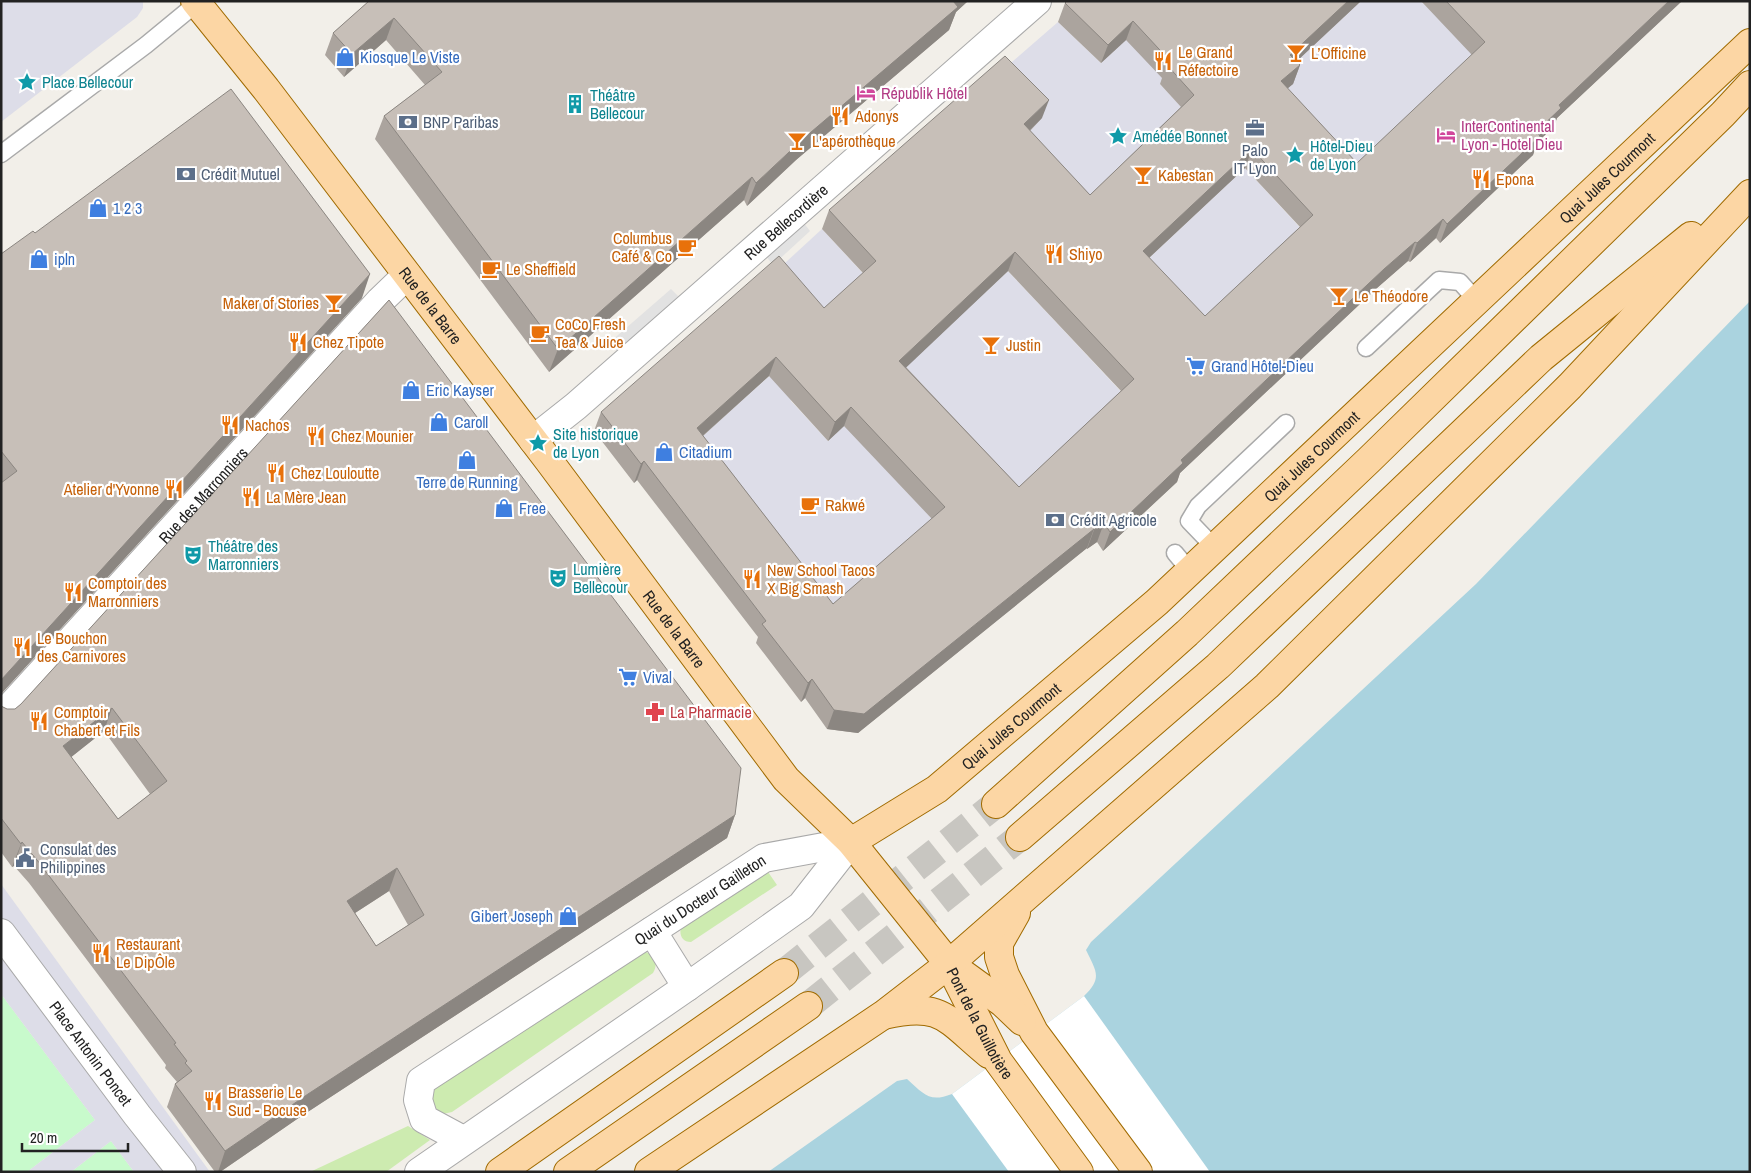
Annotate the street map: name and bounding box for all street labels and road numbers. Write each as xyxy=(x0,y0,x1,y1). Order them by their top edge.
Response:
street label: Quai Jules Courmont xyxy=(1554,127,1660,228)
street label: Rue Bellecordière xyxy=(739,179,832,265)
street label: Rue de la Barre xyxy=(394,262,467,349)
street label: Quai Jules Courmont xyxy=(1259,406,1364,507)
street label: Rue des Marronniers xyxy=(153,442,253,548)
street label: Rue de la Barre xyxy=(638,586,711,672)
street label: Quai Jules Courmont xyxy=(957,677,1066,775)
street label: Quai du Docteur Gailleton xyxy=(630,849,770,951)
street label: Pont de la Guillotière xyxy=(942,964,1019,1084)
street label: Place Antonin Poncet xyxy=(44,996,137,1110)

